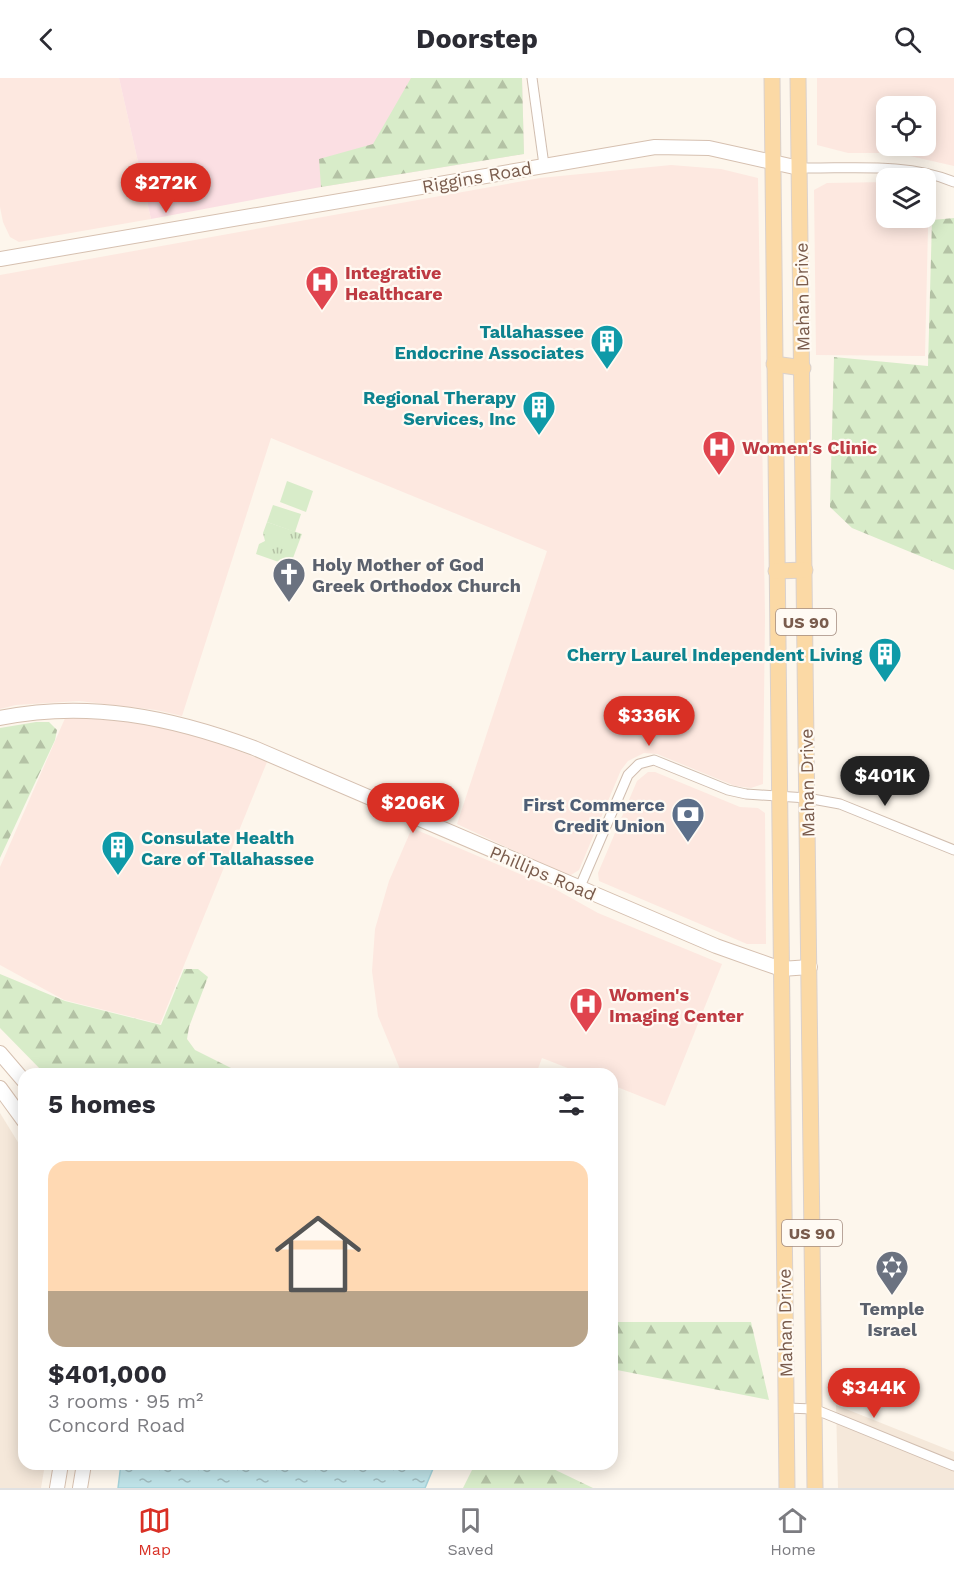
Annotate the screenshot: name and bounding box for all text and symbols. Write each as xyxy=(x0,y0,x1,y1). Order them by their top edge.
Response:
icon: back xyxy=(30,23,63,56)
text: Doorstep xyxy=(416,23,538,55)
icon: search xyxy=(891,23,924,56)
map controls xyxy=(876,96,936,228)
button: locate xyxy=(876,96,936,156)
street label: Riggins Road xyxy=(420,157,534,197)
pin: $272K xyxy=(124,163,208,214)
button: layers xyxy=(876,168,936,228)
text: $272K xyxy=(135,170,197,194)
street label: Mahan Drive xyxy=(791,242,813,352)
place label: Integrative Healthcare xyxy=(345,262,443,304)
hospital icon: Integrative Healthcare xyxy=(304,264,340,311)
place label: Tallahassee Endocrine Associates xyxy=(394,321,584,363)
building icon: Tallahassee Endocrine Associates xyxy=(589,323,625,370)
place label: Regional Therapy Services, Inc xyxy=(363,387,517,429)
building icon: Regional Therapy Services, Inc xyxy=(521,389,557,436)
hospital icon: Women's Clinic xyxy=(701,429,737,476)
place label: Women's Clinic xyxy=(742,437,877,458)
place label: Holy Mother of God Greek Orthodox Church xyxy=(312,554,521,596)
church icon: Holy Mother of God Greek Orthodox Church xyxy=(271,556,307,603)
road number: US 90 xyxy=(776,609,836,635)
building icon: Cherry Laurel Independent Living xyxy=(867,636,903,683)
place label: Cherry Laurel Independent Living xyxy=(567,644,863,665)
pin: $336K xyxy=(607,696,691,747)
text: $336K xyxy=(618,703,680,727)
street label: Mahan Drive xyxy=(796,728,818,838)
pin: $401K xyxy=(843,756,927,807)
text: $401K xyxy=(854,763,916,787)
pin: $206K xyxy=(371,783,455,834)
text: $206K xyxy=(381,790,445,814)
place label: First Commerce Credit Union xyxy=(523,794,665,836)
bank icon: First Commerce Credit Union xyxy=(670,796,706,843)
place label: Consulate Health Care of Tallahassee xyxy=(141,827,314,869)
building icon: Consulate Health Care of Tallahassee xyxy=(100,829,136,876)
street label: Phillips Road xyxy=(487,841,599,905)
place label: Women's Imaging Center xyxy=(609,984,744,1026)
hospital icon: Women's Imaging Center xyxy=(568,986,604,1033)
icon: filters xyxy=(555,1088,588,1121)
text: 5 homes xyxy=(48,1089,156,1119)
icon: home xyxy=(264,1200,372,1308)
road number: US 90 xyxy=(782,1220,842,1246)
synagogue icon: Temple Israel xyxy=(874,1249,910,1296)
street label: Mahan Drive xyxy=(774,1268,796,1378)
place label: Temple Israel xyxy=(859,1298,925,1340)
text: $401,000 xyxy=(48,1359,167,1389)
pin: $344K xyxy=(832,1368,916,1419)
text: $344K xyxy=(842,1375,906,1399)
text: 3 rooms · 95 m² xyxy=(48,1389,203,1413)
text: Concord Road xyxy=(48,1413,185,1437)
tab: Map xyxy=(138,1504,171,1559)
tab: Saved xyxy=(447,1504,494,1559)
tab: Home xyxy=(770,1504,816,1559)

